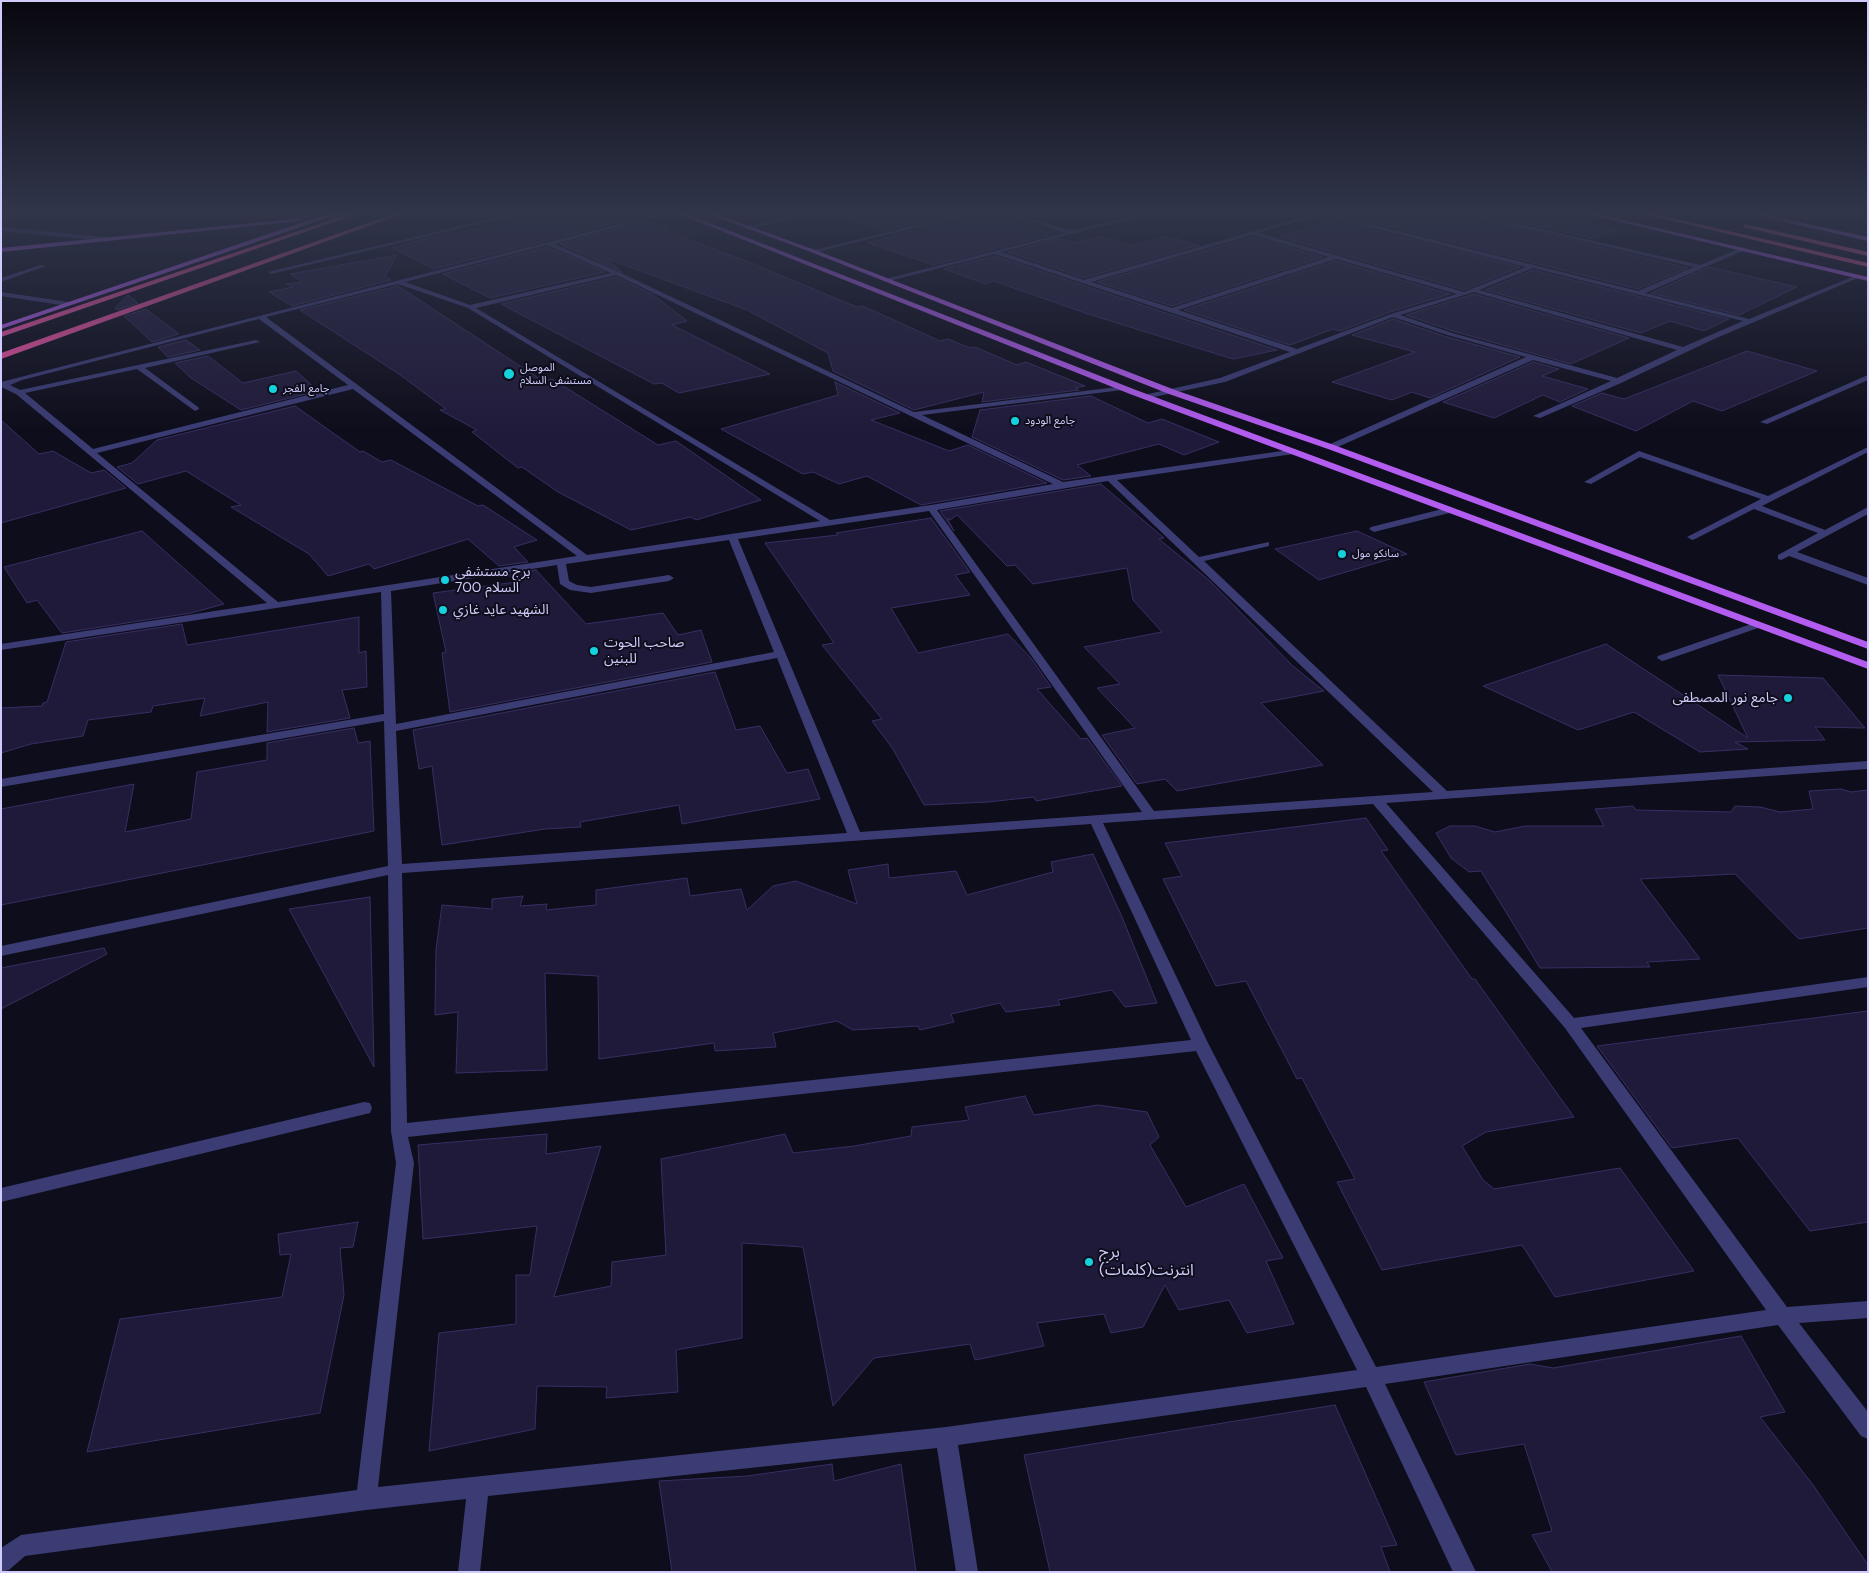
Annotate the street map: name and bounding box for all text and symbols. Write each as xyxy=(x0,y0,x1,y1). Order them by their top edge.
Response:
place label: الموصل مستشفى السلام xyxy=(520,361,592,387)
marker: الموصل مستشفى السلام xyxy=(502,367,516,381)
place label: جامع الفجر xyxy=(283,382,330,396)
marker: جامع الفجر xyxy=(267,383,279,395)
place label: جامع الودود xyxy=(1025,414,1075,428)
marker: جامع الودود xyxy=(1009,415,1021,427)
place label: سانكو مول xyxy=(1352,547,1399,561)
marker: سانكو مول xyxy=(1336,548,1348,560)
place label: برج مستشفى السلام 700 xyxy=(455,564,531,596)
marker: برج مستشفى السلام 700 xyxy=(439,574,451,586)
place label: الشهيد عايد غازي xyxy=(453,602,549,618)
marker: الشهيد عايد غازي xyxy=(437,604,449,616)
place label: صاحب الحوت للبنين xyxy=(604,635,684,668)
marker: صاحب الحوت للبنين xyxy=(588,645,600,657)
place label: جامع نور المصطفى xyxy=(1672,690,1778,706)
marker: جامع نور المصطفى xyxy=(1782,692,1794,704)
place label: برج انترنت(كلمات) xyxy=(1099,1243,1194,1281)
marker: برج انترنت(كلمات) xyxy=(1083,1256,1095,1268)

